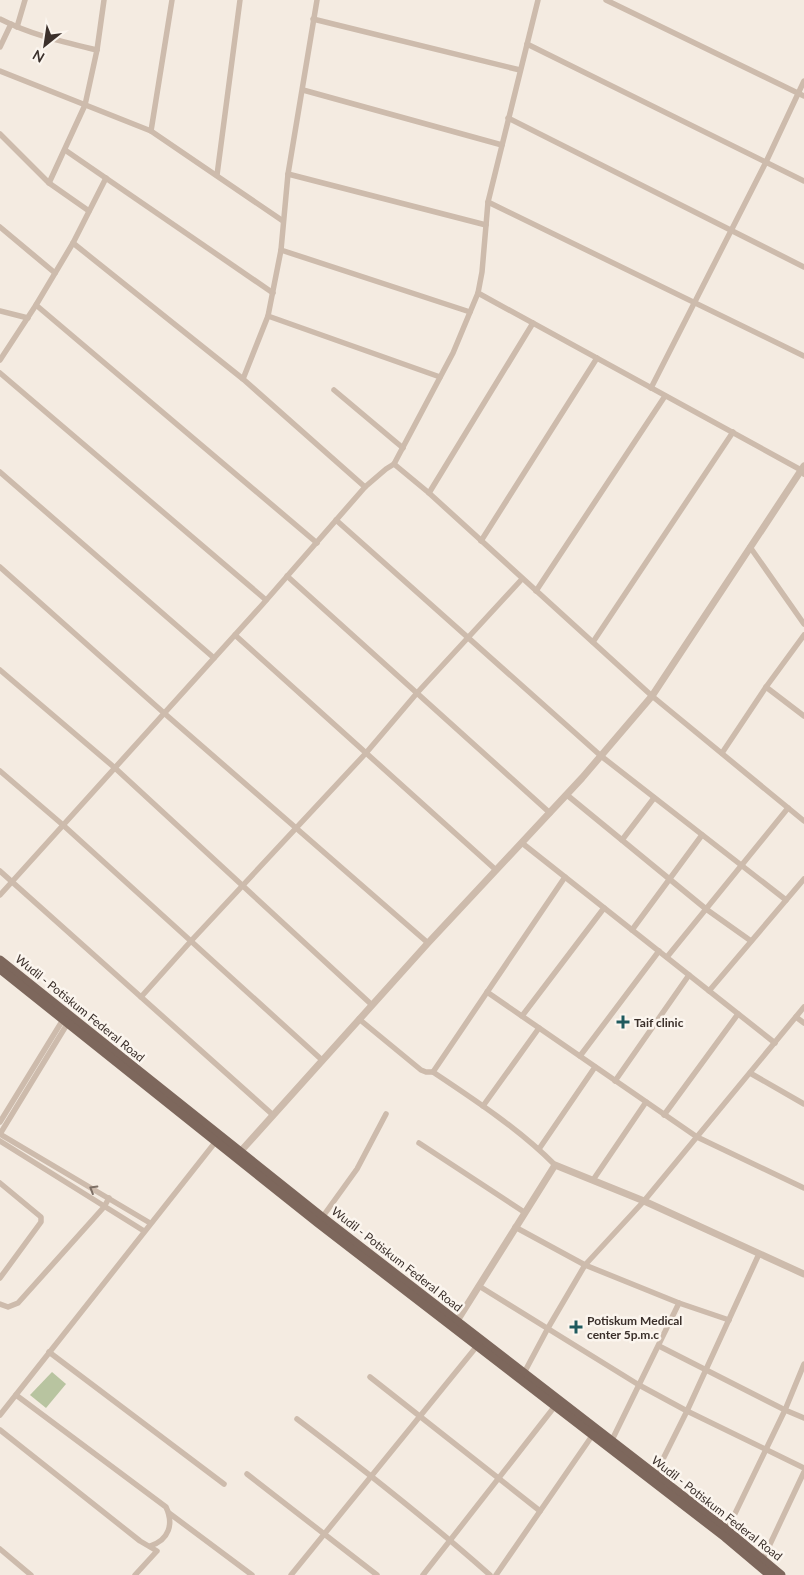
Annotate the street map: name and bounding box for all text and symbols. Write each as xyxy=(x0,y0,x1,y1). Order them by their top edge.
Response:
north arrow xyxy=(20,20,70,70)
text: N xyxy=(29,47,47,67)
street label: Wudil - Potiskum Federal Road xyxy=(12,951,148,1065)
marker: Taif clinic xyxy=(616,1015,630,1029)
place label: Taif clinic xyxy=(634,1015,684,1030)
one-way arrow xyxy=(90,1186,99,1196)
street label: Wudil - Potiskum Federal Road xyxy=(329,1203,465,1315)
place label: Potiskum Medical center 5p.m.c xyxy=(587,1313,682,1342)
marker: Potiskum Medical center 5p.m.c xyxy=(569,1320,583,1334)
street label: Wudil - Potiskum Federal Road xyxy=(649,1452,785,1564)

